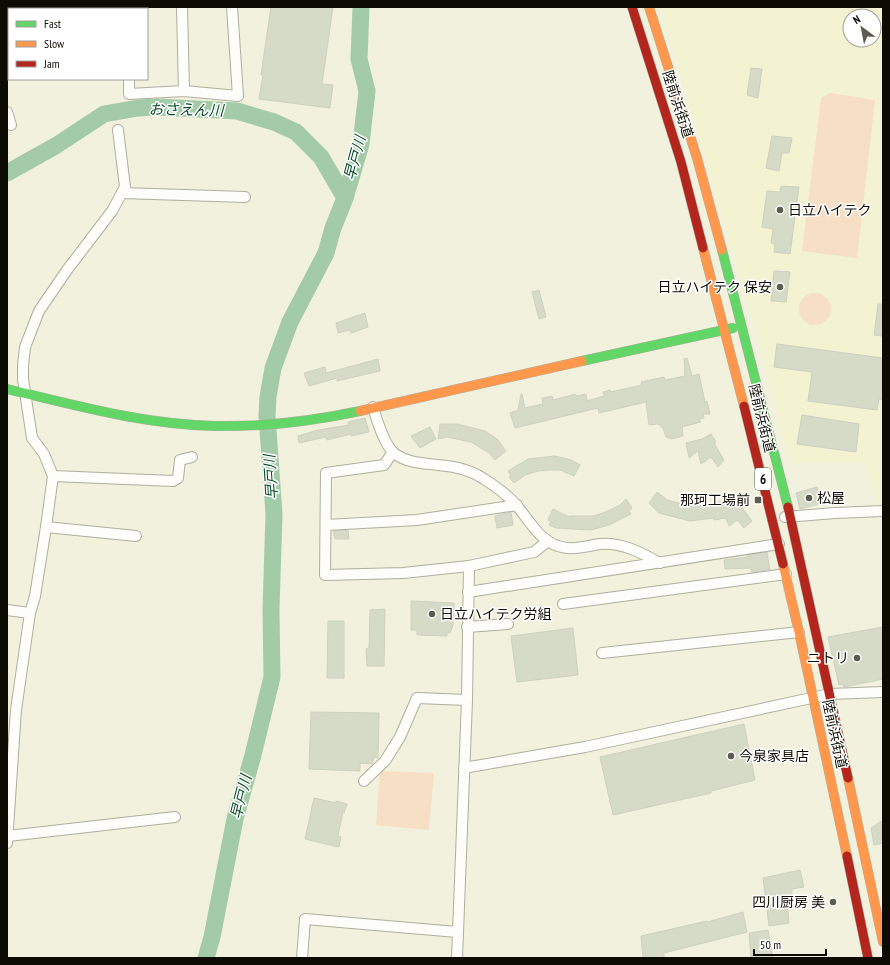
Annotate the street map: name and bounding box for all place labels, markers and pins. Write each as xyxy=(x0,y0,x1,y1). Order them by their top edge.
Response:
place label: 日立ハイテク xyxy=(788,201,871,219)
marker: 日立ハイテク xyxy=(775,205,785,215)
place label: 日立ハイテク 保安 xyxy=(658,278,772,296)
marker: 日立ハイテク 保安 xyxy=(775,282,785,292)
place label: 松屋 xyxy=(817,489,845,507)
place label: 那珂工場前 xyxy=(680,491,750,509)
marker: 松屋 xyxy=(804,493,814,503)
marker: 那珂工場前 xyxy=(753,495,763,505)
place label: 日立ハイテク労組 xyxy=(440,605,551,623)
marker: 日立ハイテク労組 xyxy=(427,609,437,619)
place label: ニトリ xyxy=(807,649,849,667)
marker: ニトリ xyxy=(852,653,862,663)
place label: 今泉家具店 xyxy=(739,747,809,765)
marker: 今泉家具店 xyxy=(726,751,736,761)
place label: 四川厨房 美 xyxy=(752,893,825,911)
marker: 四川厨房 美 xyxy=(828,897,838,907)

